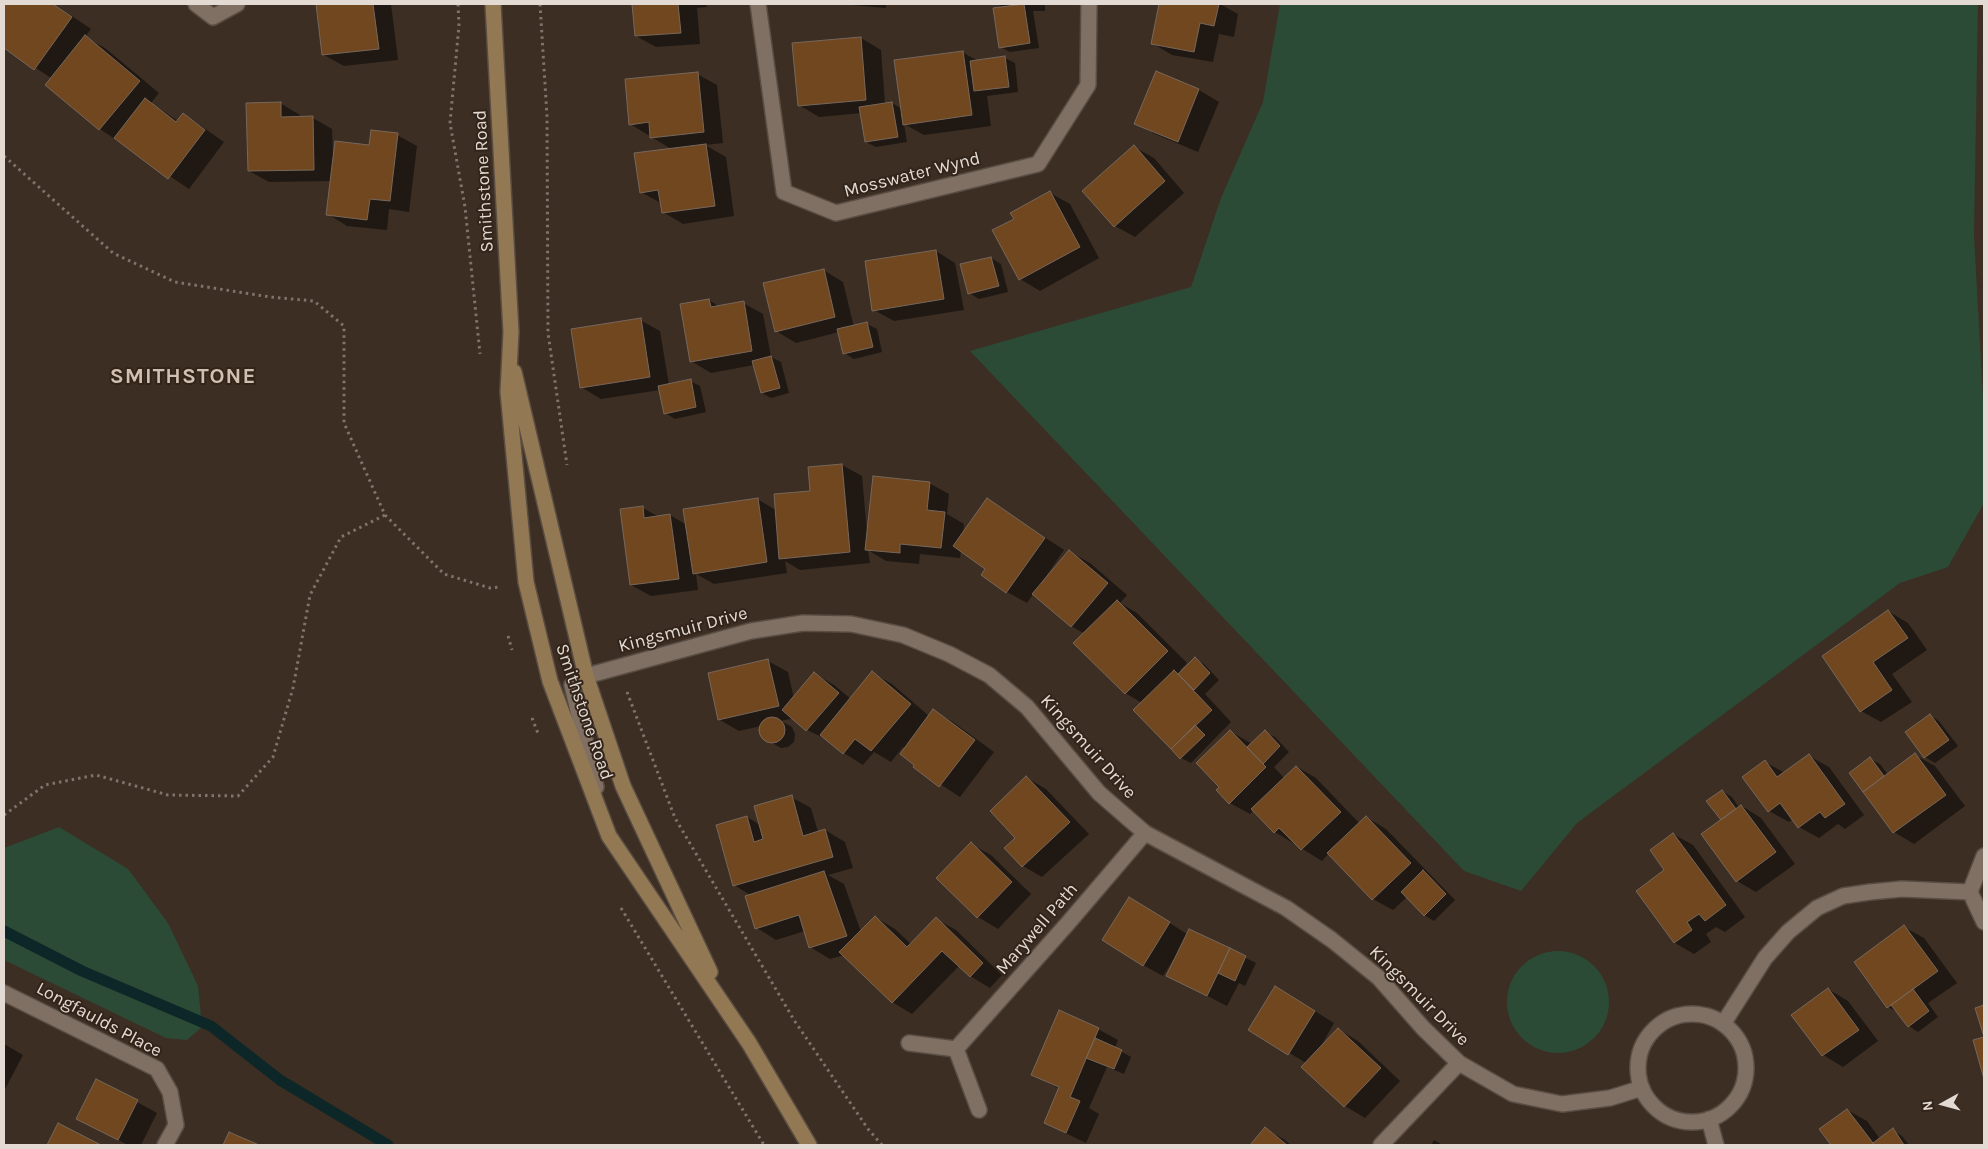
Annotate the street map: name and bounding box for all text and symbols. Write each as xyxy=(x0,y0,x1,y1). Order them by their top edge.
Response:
street label: Smithstone Road xyxy=(469,109,499,253)
street label: Mosswater Wynd xyxy=(842,148,982,202)
district label: SMITHSTONE xyxy=(108,364,258,390)
street label: Kingsmuir Drive xyxy=(616,602,750,658)
street label: Smithstone Road xyxy=(551,641,617,783)
street label: Kingsmuir Drive xyxy=(1036,690,1140,804)
street label: Marywell Path xyxy=(991,879,1083,979)
street label: Kingsmuir Drive xyxy=(1364,941,1474,1051)
street label: Longfaulds Place xyxy=(33,978,165,1062)
north arrow xyxy=(1918,1079,1968,1129)
text: N xyxy=(1919,1100,1937,1112)

